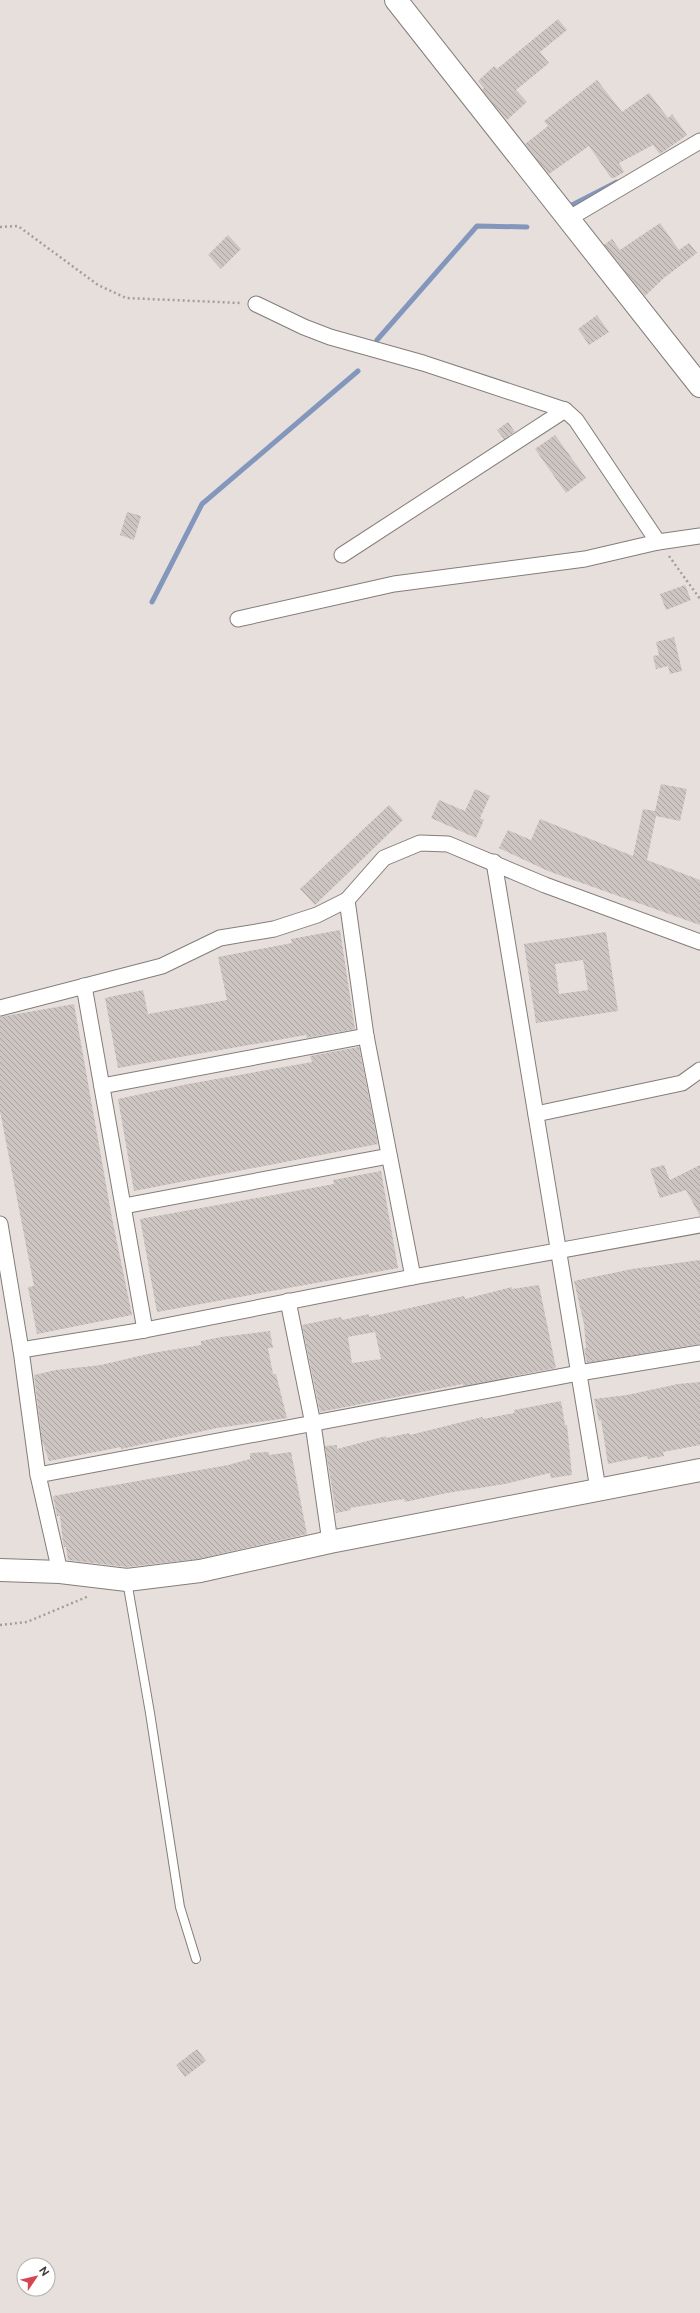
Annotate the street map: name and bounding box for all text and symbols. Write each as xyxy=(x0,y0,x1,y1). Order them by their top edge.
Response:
north arrow xyxy=(16,2257,56,2297)
text: N xyxy=(37,2264,52,2278)

